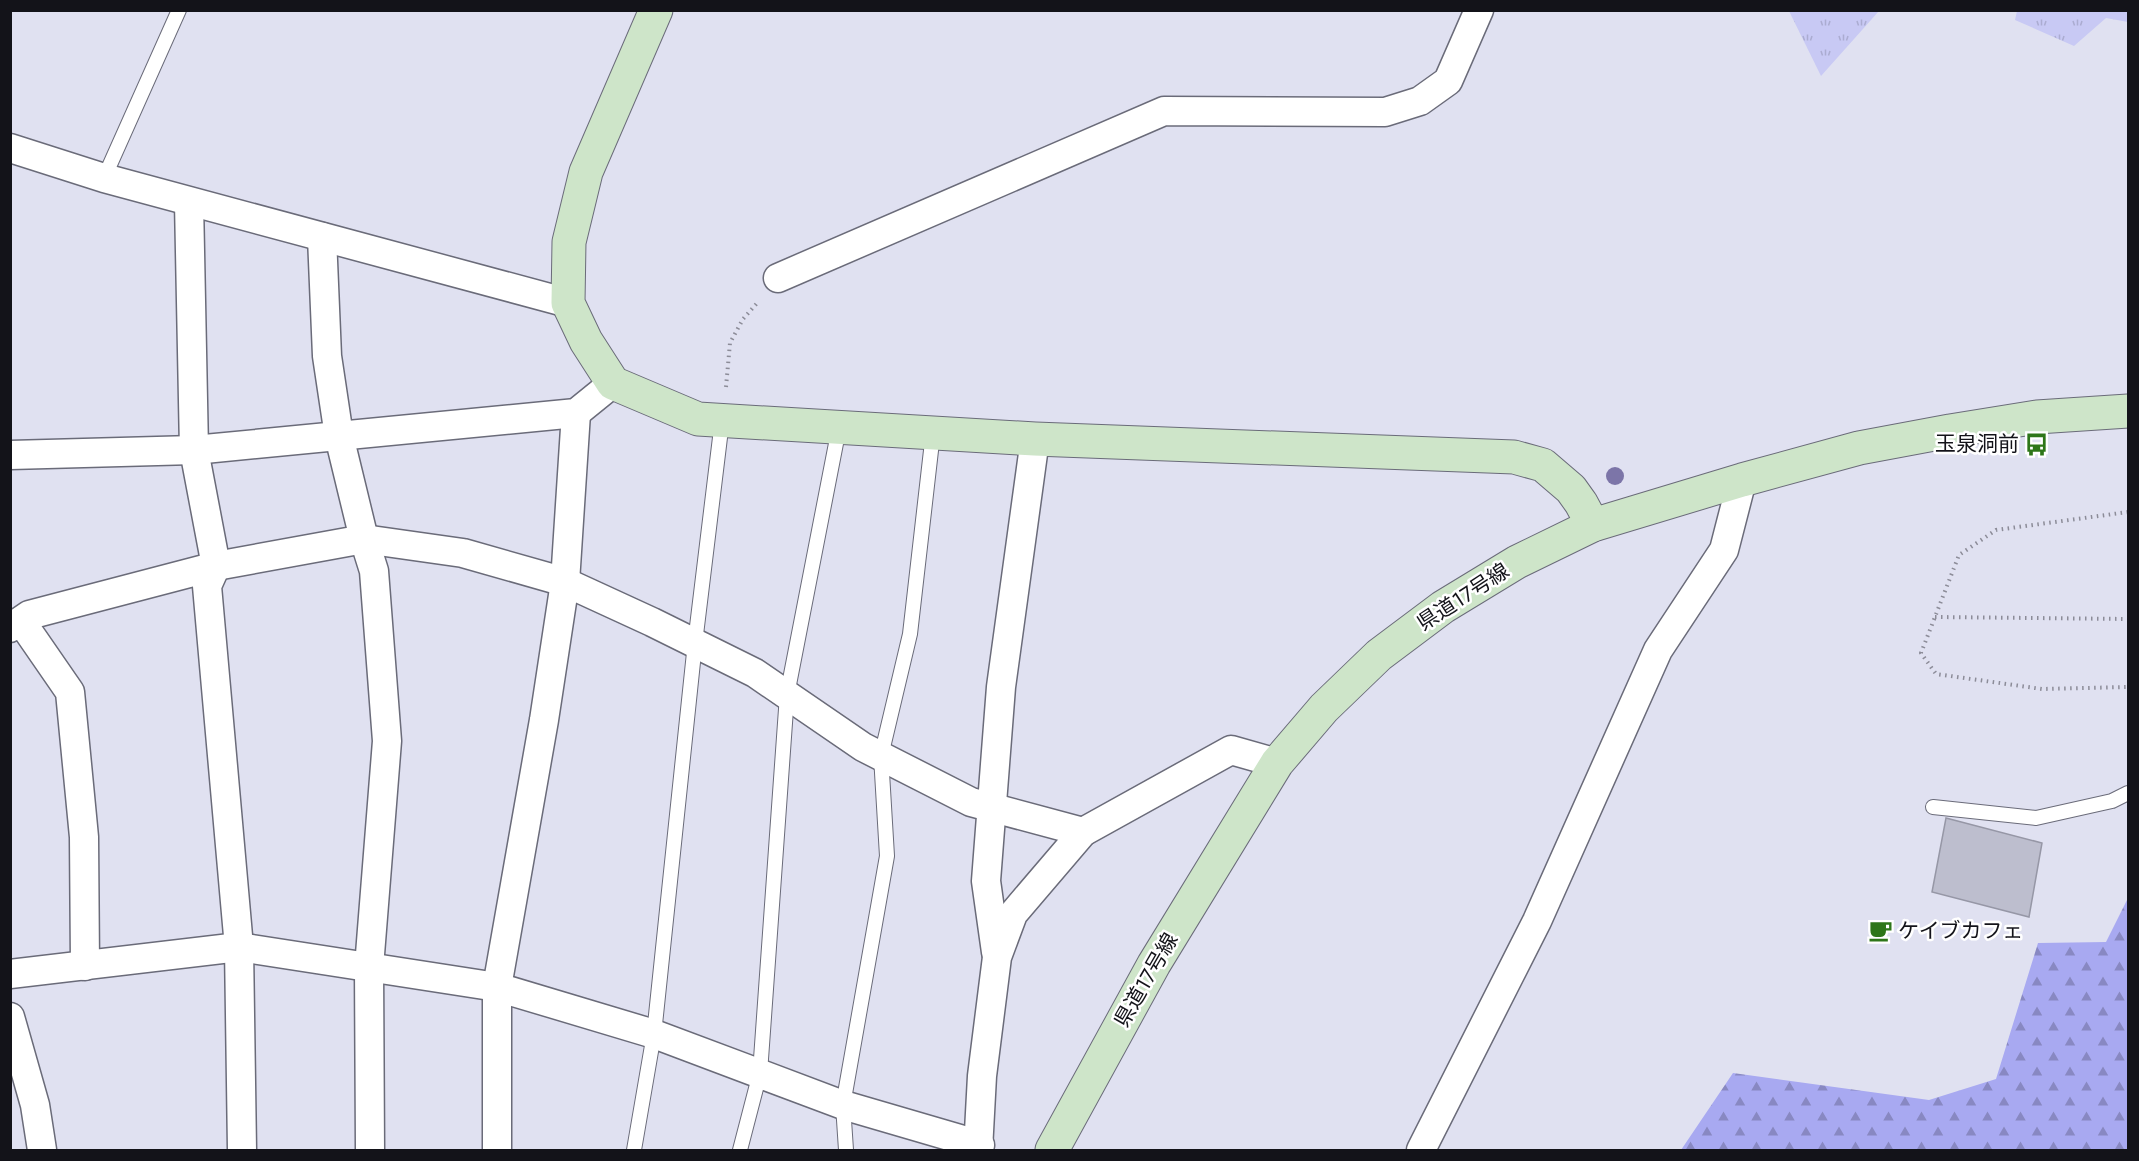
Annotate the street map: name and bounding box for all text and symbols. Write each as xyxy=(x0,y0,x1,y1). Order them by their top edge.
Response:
place label: 玉泉洞前 xyxy=(1935,429,2019,459)
bus stop icon: 玉泉洞前 xyxy=(2024,431,2050,457)
street label: 県道17号線 xyxy=(1411,556,1515,638)
place label: ケイブカフェ xyxy=(1898,916,2024,946)
cafe icon: ケイブカフェ xyxy=(1867,918,1893,944)
street label: 県道17号線 xyxy=(1107,927,1185,1033)

